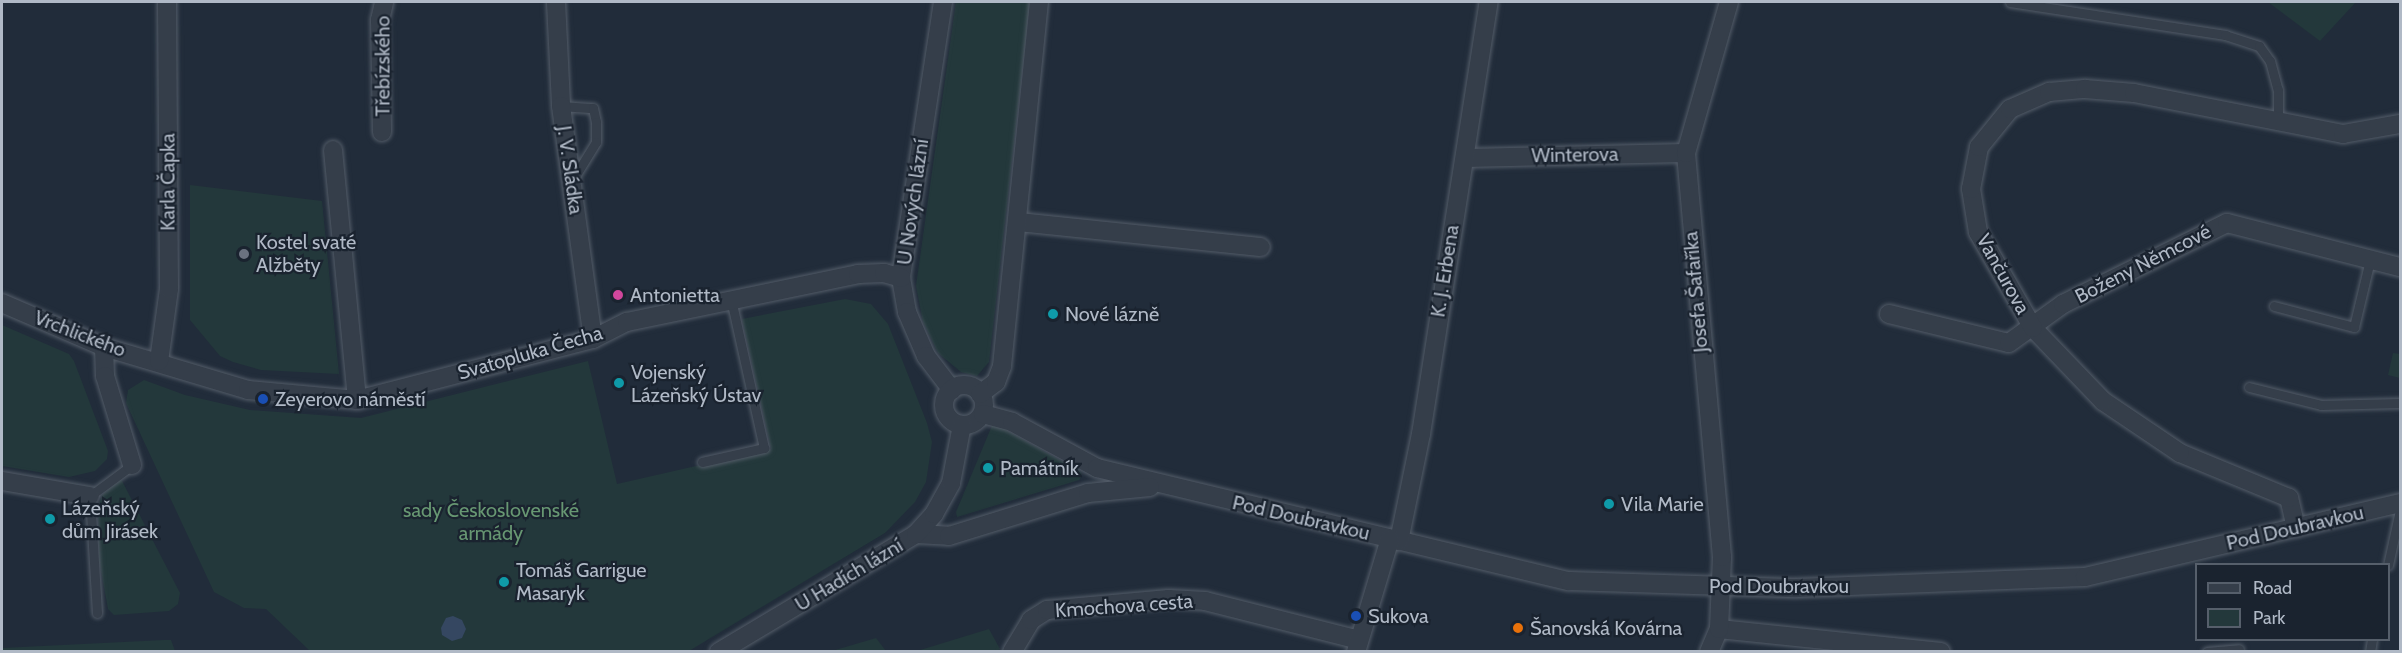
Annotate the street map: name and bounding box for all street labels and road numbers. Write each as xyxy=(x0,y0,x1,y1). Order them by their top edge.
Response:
street label: Třebízského xyxy=(371,16,395,116)
street label: J. V. Sládka xyxy=(552,124,588,216)
street label: Karla Čapka xyxy=(156,133,180,231)
street label: U Nových lázní xyxy=(892,137,934,267)
street label: Winterova xyxy=(1531,142,1619,168)
street label: Boženy Němcové xyxy=(2071,219,2215,309)
street label: K. J. Erbena xyxy=(1426,223,1464,319)
street label: Vančurova xyxy=(1971,230,2035,318)
street label: Josefa Šafaříka xyxy=(1679,231,1713,353)
street label: Vrchlického xyxy=(31,306,129,362)
street label: Svatopluka Čecha xyxy=(455,321,605,385)
street label: Pod Doubravkou xyxy=(1230,491,1372,545)
street label: Pod Doubravkou xyxy=(2224,501,2366,555)
street label: U Hadích lázní xyxy=(791,533,907,617)
street label: Pod Doubravkou xyxy=(1709,574,1849,598)
street label: Kmochova cesta xyxy=(1054,589,1194,623)

